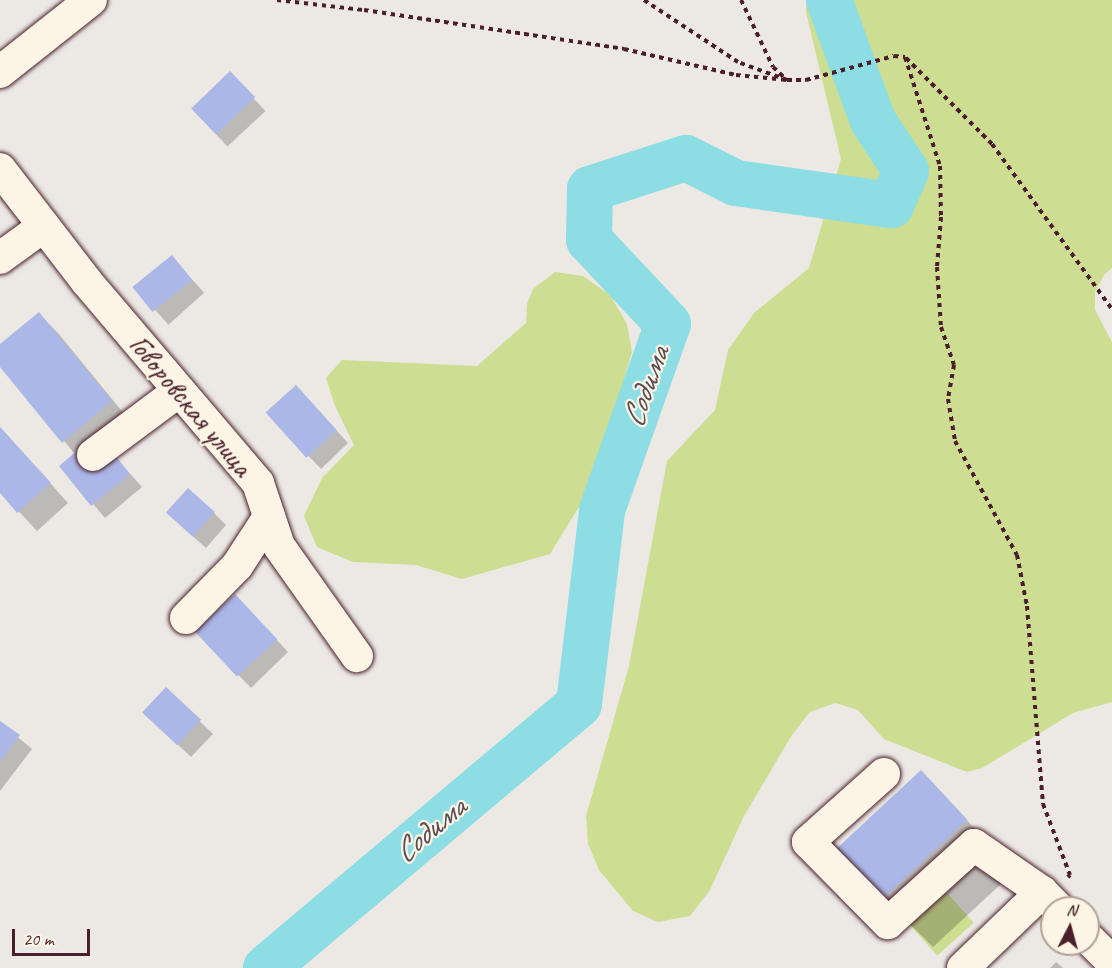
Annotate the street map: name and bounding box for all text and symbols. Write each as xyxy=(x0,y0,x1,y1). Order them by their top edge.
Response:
street label: Говоровская улица xyxy=(121,326,261,484)
water label: Содима xyxy=(614,342,678,432)
water label: Содима xyxy=(386,789,474,871)
north arrow xyxy=(1040,896,1100,956)
text: N xyxy=(1066,900,1078,921)
scale bar xyxy=(15,917,93,955)
text: 20 m xyxy=(23,928,54,950)

